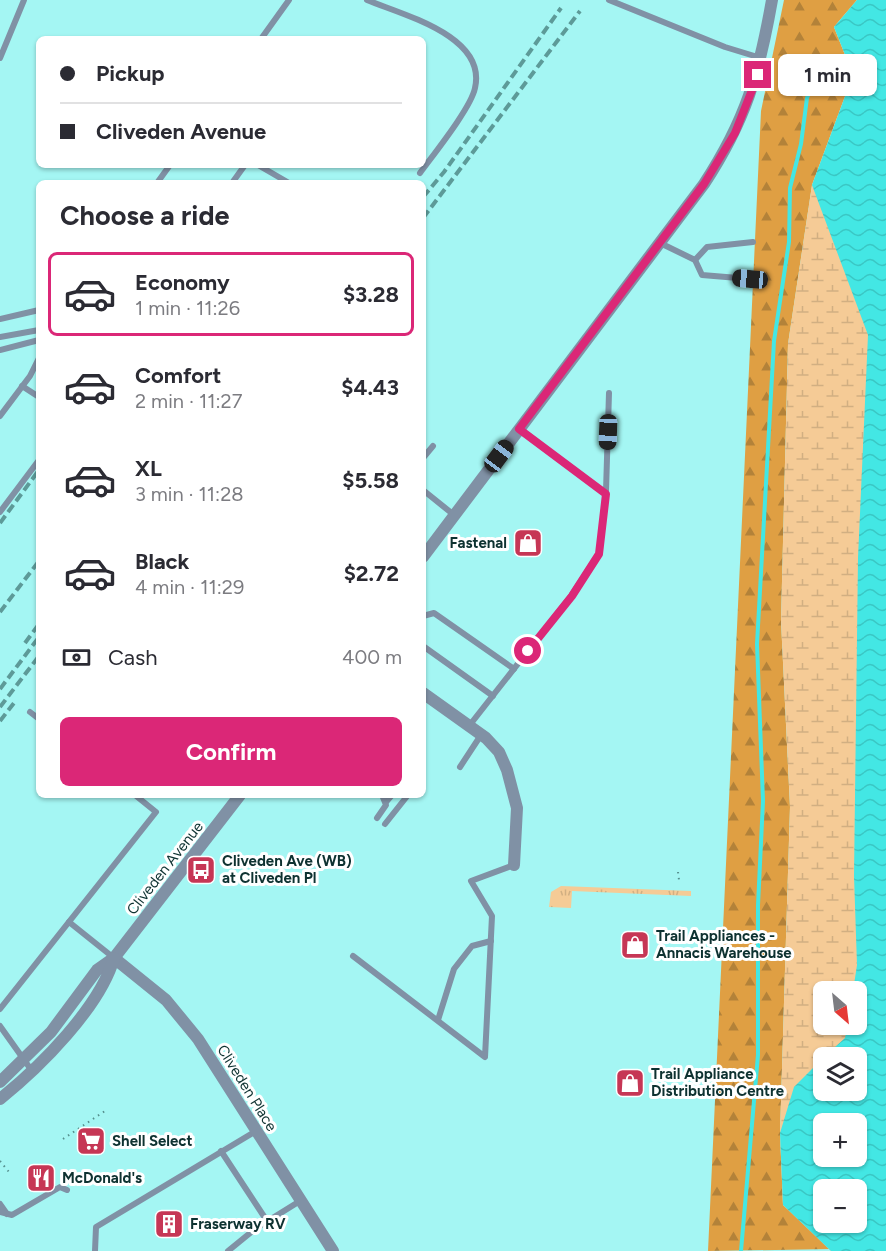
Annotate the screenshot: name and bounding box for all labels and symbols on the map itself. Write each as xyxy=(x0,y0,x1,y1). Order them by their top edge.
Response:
callout: 1 min xyxy=(779,54,878,96)
route end xyxy=(744,61,771,88)
car xyxy=(731,268,769,290)
car xyxy=(598,414,618,450)
car xyxy=(481,436,517,476)
shop icon: Fastenal xyxy=(512,527,544,559)
place label: Fastenal xyxy=(449,534,507,552)
route start xyxy=(514,637,541,664)
street label: Cliveden Avenue xyxy=(123,818,207,918)
place label: Cliveden Ave (WB) at Cliveden Pl xyxy=(222,852,352,887)
bus stop icon: Cliveden Ave (WB) at Cliveden Pl xyxy=(185,854,217,886)
place label: Trail Appliances - Annacis Warehouse xyxy=(656,927,792,962)
shop icon: Trail Appliances - Annacis Warehouse xyxy=(619,929,651,961)
north arrow xyxy=(813,981,867,1035)
street label: Cliveden Place xyxy=(213,1042,281,1134)
place label: Trail Appliance Distribution Centre xyxy=(651,1065,785,1100)
shop icon: Trail Appliance Distribution Centre xyxy=(614,1067,646,1099)
supermarket icon: Shell Select xyxy=(75,1125,107,1157)
place label: Shell Select xyxy=(112,1132,193,1150)
restaurant icon: McDonald's xyxy=(25,1162,57,1194)
place label: McDonald's xyxy=(62,1169,142,1187)
building icon: Fraserway RV xyxy=(153,1208,185,1240)
place label: Fraserway RV xyxy=(190,1215,286,1233)

